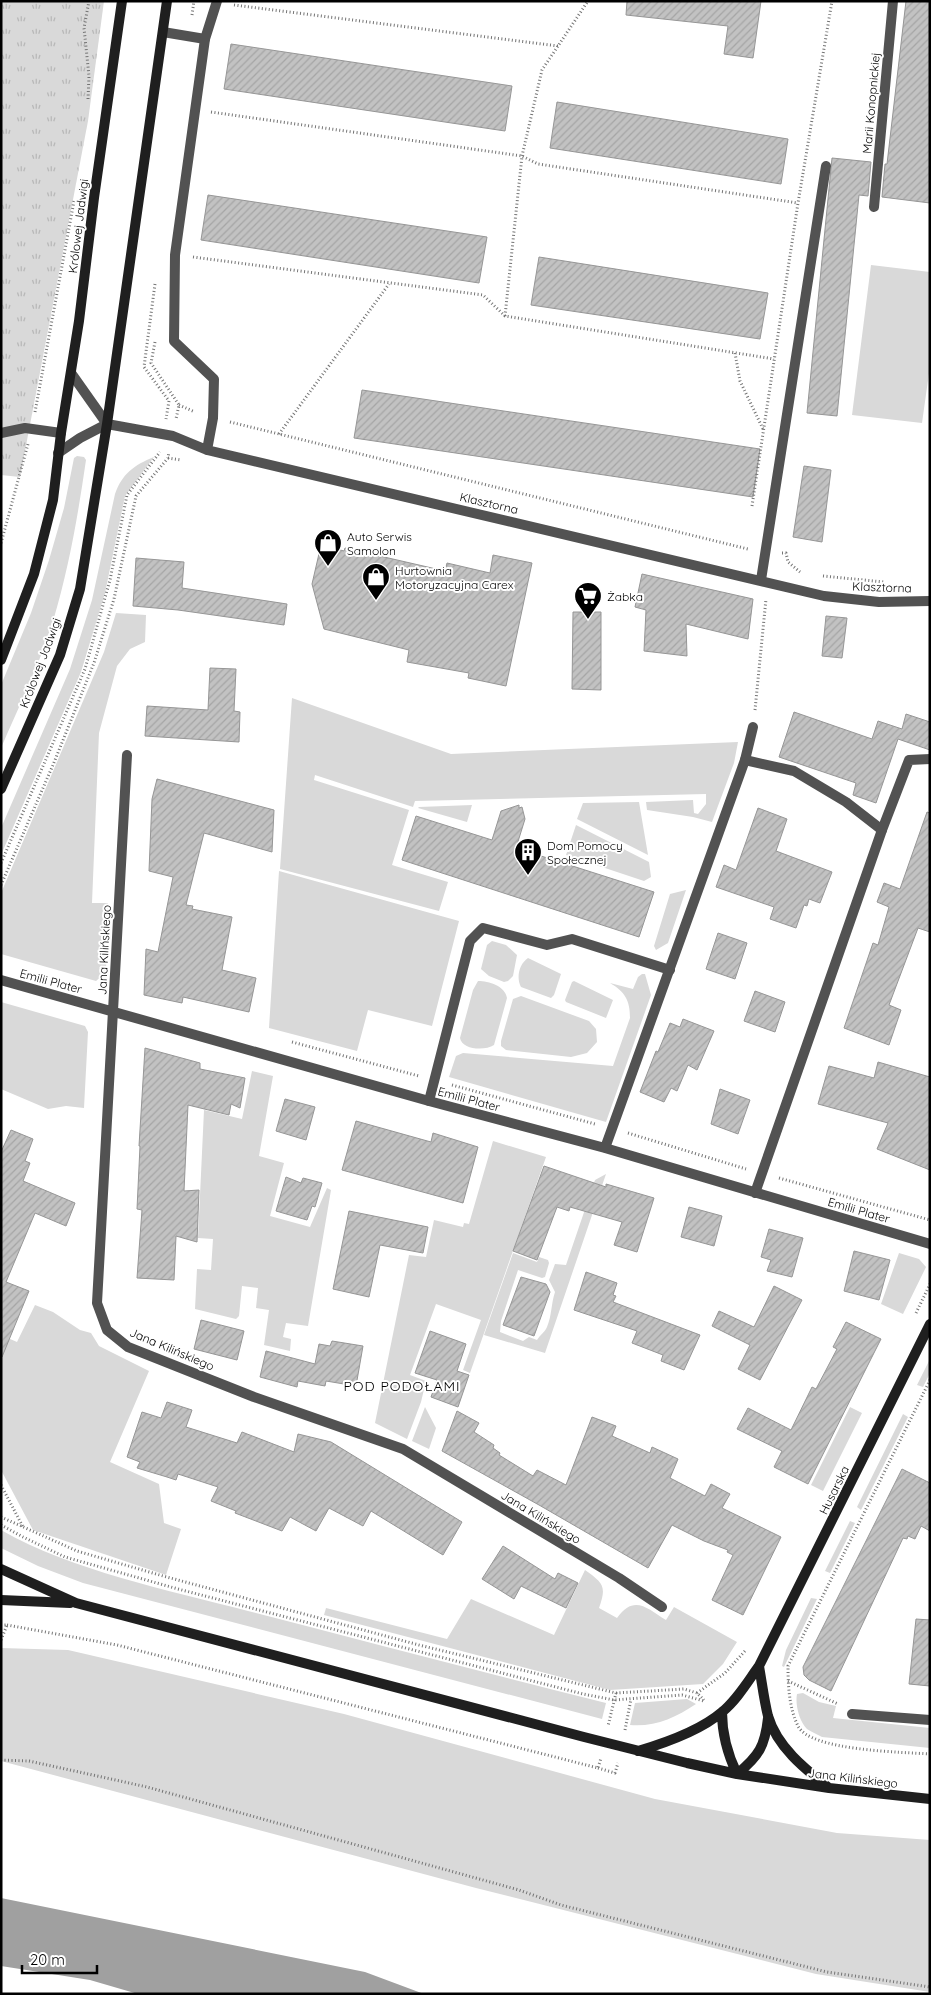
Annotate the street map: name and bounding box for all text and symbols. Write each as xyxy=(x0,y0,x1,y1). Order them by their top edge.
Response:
street label: Marii Konopnickiej xyxy=(859,52,883,154)
street label: Królowej Jadwigi xyxy=(65,178,91,274)
street label: Klasztorna xyxy=(458,489,520,517)
shop icon: Auto Serwis Samolon xyxy=(313,528,343,567)
place label: Auto Serwis Samolon xyxy=(347,529,412,558)
shop icon: Hurtownia Motoryzacyjna Carex xyxy=(361,562,391,601)
place label: Hurtownia Motoryzacyjna Carex xyxy=(395,563,514,592)
street label: Klasztorna xyxy=(852,578,912,596)
supermarket icon: Żabka xyxy=(573,581,603,620)
place label: Żabka xyxy=(607,589,643,604)
street label: Królowej Jadwigi xyxy=(16,616,64,710)
building icon: Dom Pomocy Społecznej xyxy=(513,837,543,876)
place label: Dom Pomocy Społecznej xyxy=(547,838,623,867)
street label: Jana Kilińskiego xyxy=(94,904,114,996)
street label: Emilii Plater xyxy=(18,965,84,997)
street label: Emilii Plater xyxy=(436,1083,502,1115)
street label: Emilii Plater xyxy=(826,1194,892,1226)
street label: Jana Kilińskiego xyxy=(127,1324,217,1374)
district label: POD PODOŁAMI xyxy=(343,1377,461,1395)
street label: Husarska xyxy=(816,1463,852,1517)
street label: Jana Kilińskiego xyxy=(498,1487,584,1547)
street label: Jana Kilińskiego xyxy=(807,1765,899,1791)
scale bar xyxy=(22,1942,98,1974)
text: 20 m xyxy=(30,1950,65,1969)

